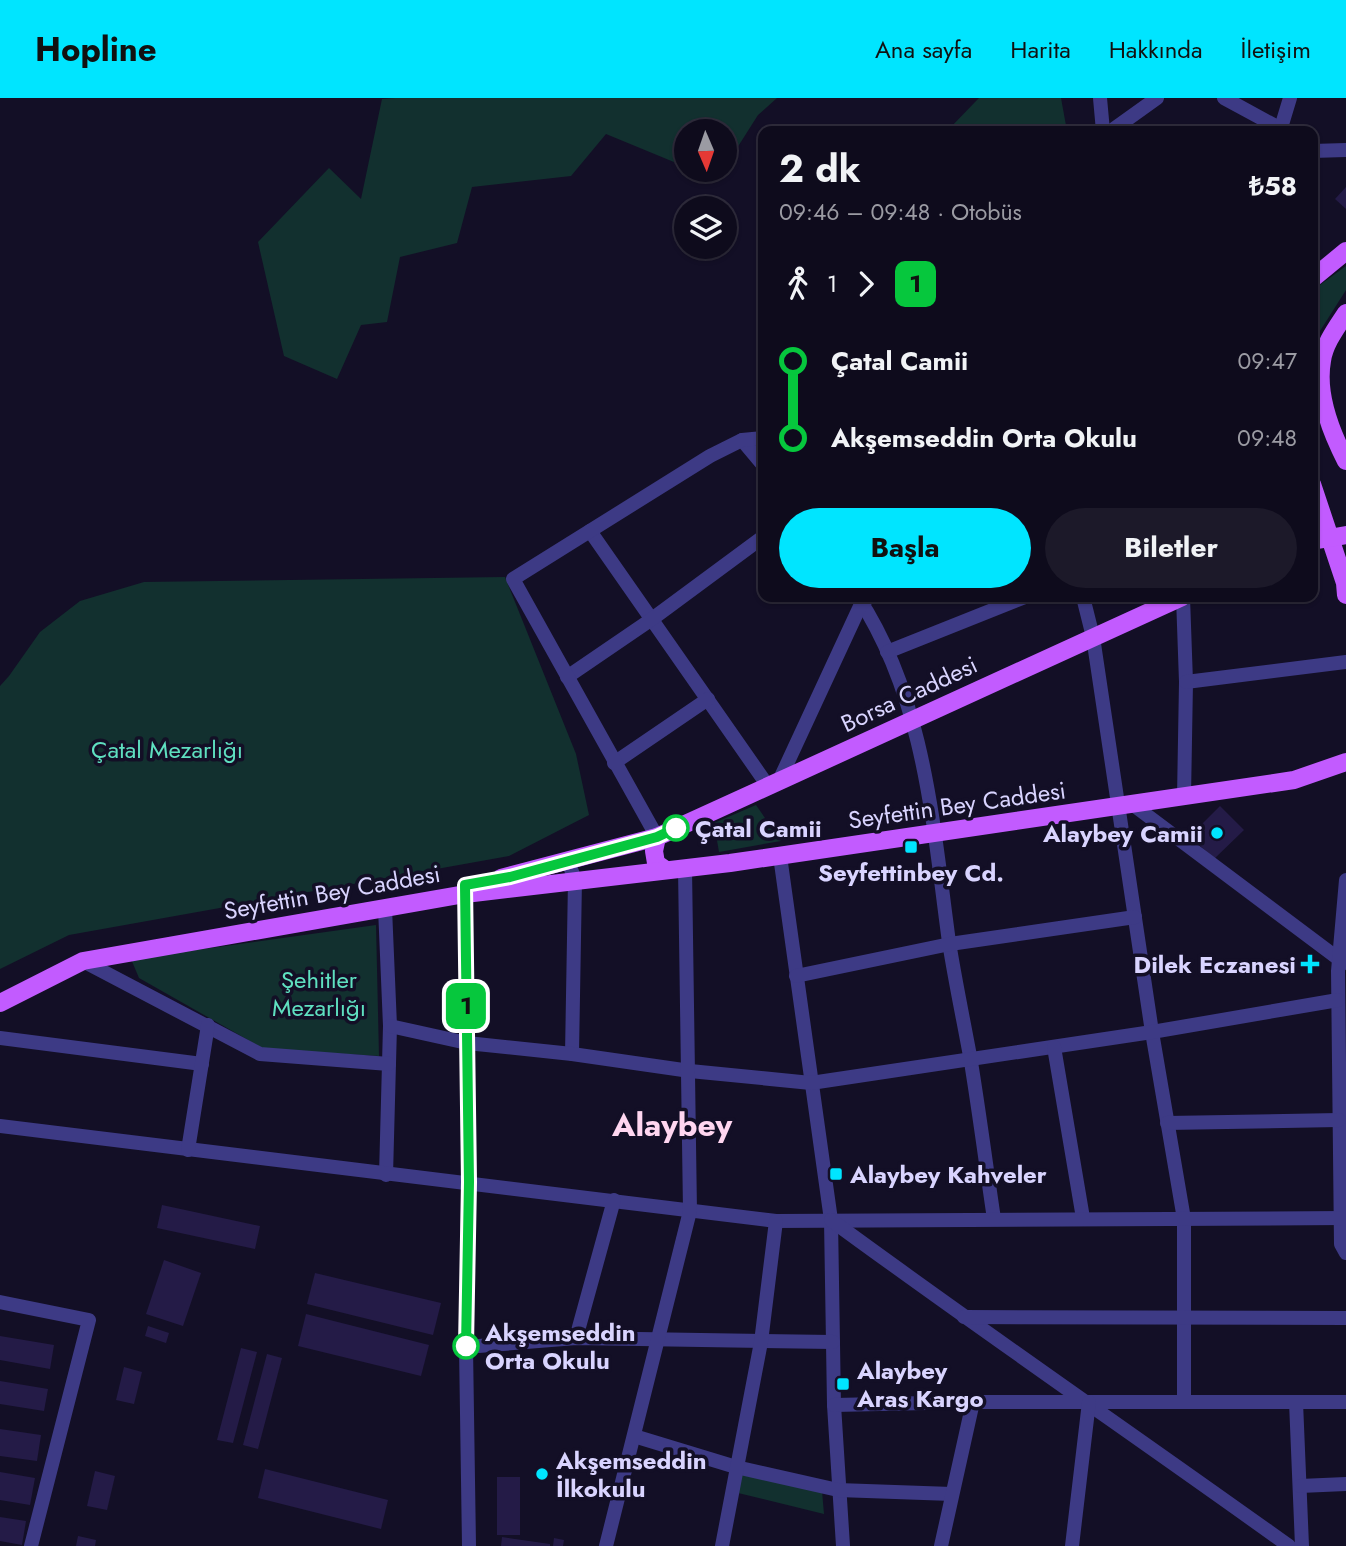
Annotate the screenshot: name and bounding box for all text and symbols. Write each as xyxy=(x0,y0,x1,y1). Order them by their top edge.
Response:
text: Hopline xyxy=(35,26,157,73)
text: Ana sayfa xyxy=(875,32,972,67)
text: Harita xyxy=(1010,32,1071,67)
text: Hakkında xyxy=(1109,32,1203,67)
text: İletişim xyxy=(1241,32,1311,67)
north arrow xyxy=(674,119,737,182)
map controls xyxy=(674,119,737,259)
text: 2 dk xyxy=(779,141,861,196)
text: ₺58 xyxy=(1249,167,1297,205)
text: 09:46 – 09:48 · Otobüs xyxy=(779,195,1022,229)
button: layers xyxy=(674,196,737,259)
icon: walk xyxy=(779,265,817,303)
icon: forward xyxy=(847,265,885,303)
text: 1 xyxy=(909,266,922,301)
text: 1 xyxy=(827,267,837,301)
text: Çatal Camii xyxy=(831,342,968,380)
text: 09:47 xyxy=(1238,344,1297,378)
text: Akşemseddin Orta Okulu xyxy=(831,419,1137,457)
text: 09:48 xyxy=(1237,421,1297,455)
button: Başla xyxy=(779,508,1031,588)
button: Biletler xyxy=(1045,508,1297,588)
street label: Borsa Caddesi xyxy=(835,647,983,741)
park label: Çatal Mezarlığı xyxy=(91,732,243,767)
street label: Seyfettin Bey Caddesi xyxy=(846,772,1068,838)
place label: Çatal Camii xyxy=(695,811,822,846)
marker: Çatal Camii xyxy=(663,815,689,841)
place label: Alaybey Camii xyxy=(1042,816,1203,851)
marker: Alaybey Camii xyxy=(1209,825,1225,841)
marker: Seyfettinbey Cd. xyxy=(903,839,919,855)
place label: Seyfettinbey Cd. xyxy=(818,855,1004,890)
street label: Seyfettin Bey Caddesi xyxy=(221,856,443,928)
place label: Dilek Eczanesi xyxy=(1134,947,1296,982)
marker: Dilek Eczanesi xyxy=(1302,956,1318,972)
park label: Şehitler Mezarlığı xyxy=(272,962,366,1025)
line badge: 1 xyxy=(443,983,489,1029)
text: 1 xyxy=(460,988,472,1023)
district label: Alaybey xyxy=(611,1102,732,1148)
place label: Alaybey Kahveler xyxy=(849,1157,1047,1192)
marker: Alaybey Kahveler xyxy=(828,1166,844,1182)
place label: Akşemseddin Orta Okulu xyxy=(484,1315,636,1378)
marker: Akşemseddin Orta Okulu xyxy=(453,1333,479,1359)
place label: Alaybey Aras Kargo xyxy=(856,1353,984,1416)
marker: Alaybey Aras Kargo xyxy=(835,1376,851,1392)
place label: Akşemseddin İlkokulu xyxy=(555,1443,707,1506)
marker: Akşemseddin İlkokulu xyxy=(534,1466,550,1482)

